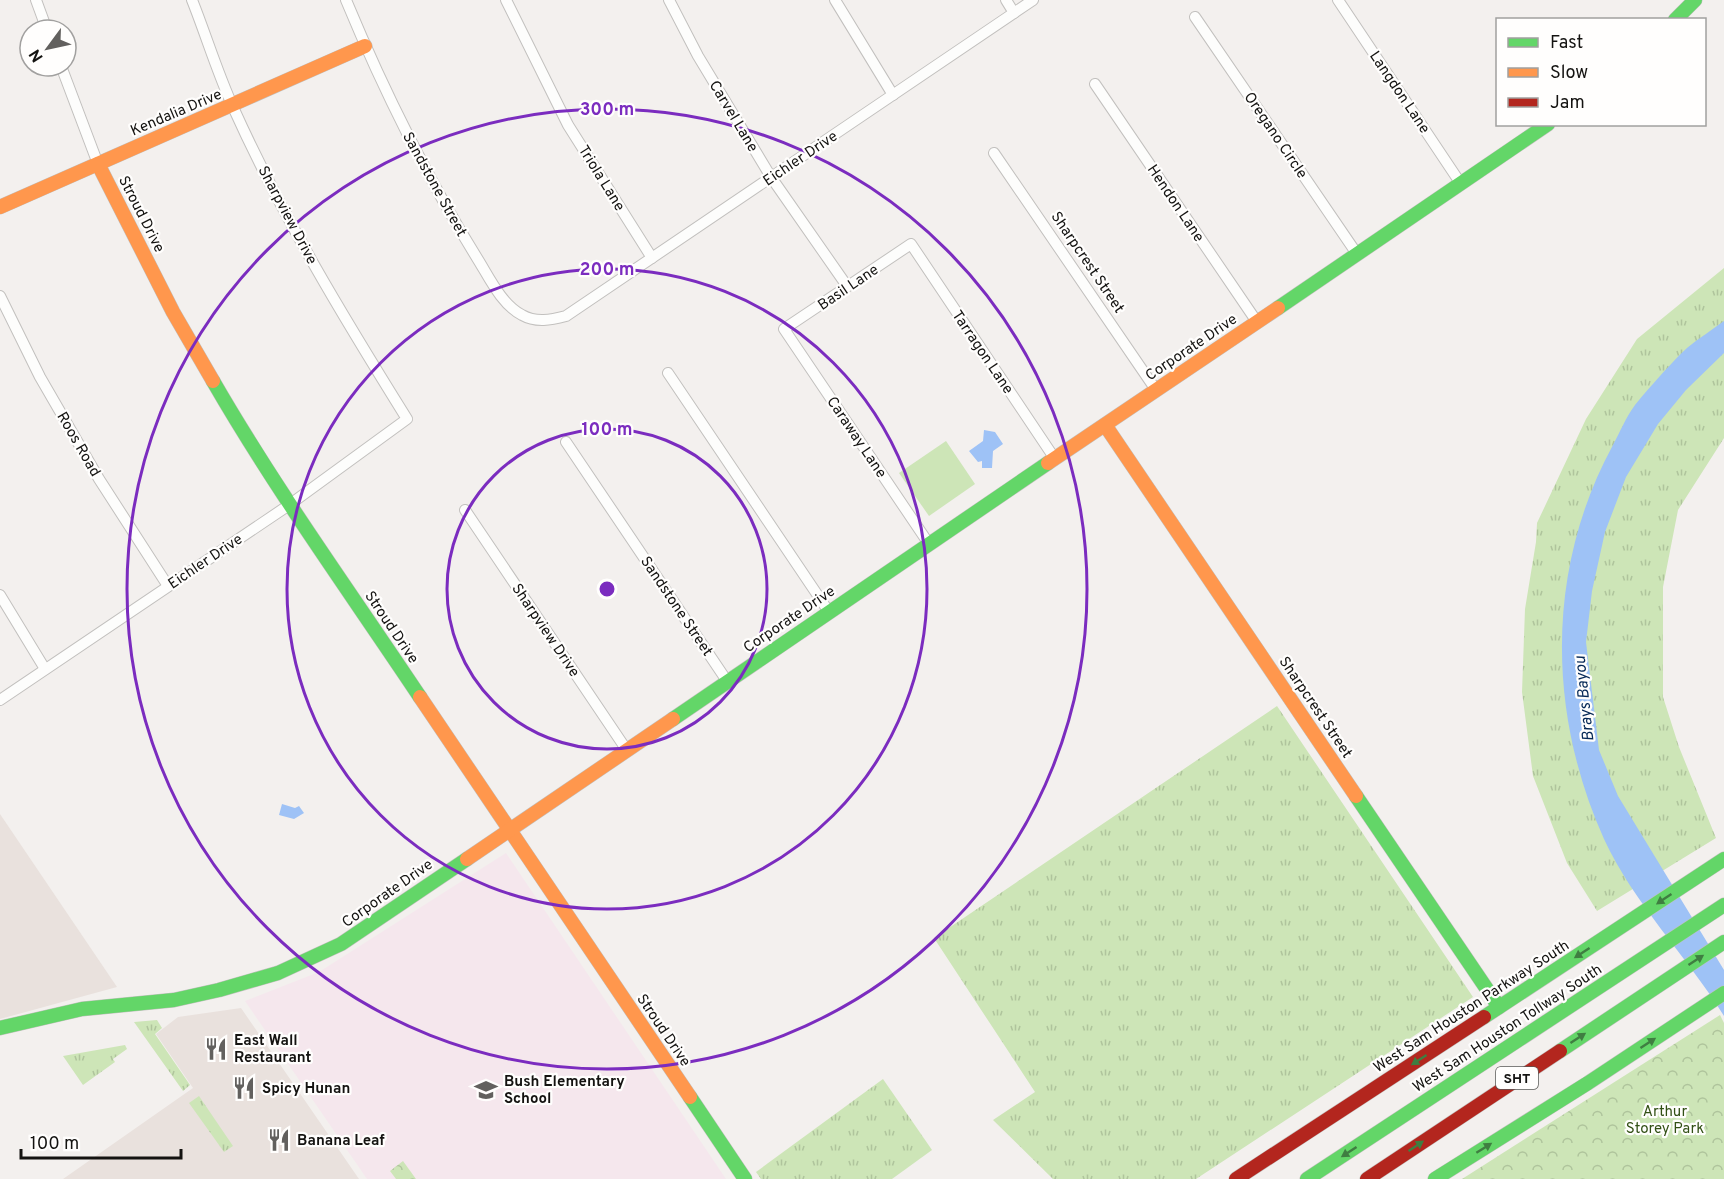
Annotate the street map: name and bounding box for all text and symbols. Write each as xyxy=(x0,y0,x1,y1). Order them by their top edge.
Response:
north arrow xyxy=(18,18,78,78)
legend xyxy=(1496,18,1706,126)
text: Fast xyxy=(1550,32,1583,55)
text: N xyxy=(26,45,49,65)
street label: Langdon Lane xyxy=(1364,48,1433,138)
text: Slow xyxy=(1550,62,1588,85)
street label: Carvel Lane xyxy=(704,78,761,156)
street label: Kendalia Drive xyxy=(128,86,225,141)
street label: Oregano Circle xyxy=(1239,89,1311,183)
text: Jam xyxy=(1550,92,1585,115)
text: 300 m xyxy=(580,99,634,122)
street label: Eichler Drive xyxy=(760,127,842,191)
street label: Sandstone Street xyxy=(397,129,470,240)
street label: Triola Lane xyxy=(573,142,628,215)
street label: Hendon Lane xyxy=(1142,161,1208,246)
street label: Sharpview Drive xyxy=(253,163,321,268)
street label: Stroud Drive xyxy=(113,173,168,256)
street label: Sharpcrest Street xyxy=(1046,208,1128,317)
text: 200 m xyxy=(579,259,635,282)
street label: Basil Lane xyxy=(815,261,883,316)
street label: Tarragon Lane xyxy=(947,307,1017,398)
street label: Corporate Drive xyxy=(1142,311,1241,386)
street label: Caraway Lane xyxy=(822,393,890,482)
street label: Roos Road xyxy=(52,409,104,481)
text: 100 m xyxy=(581,419,633,442)
street label: Eichler Drive xyxy=(165,530,247,594)
street label: Sandstone Street xyxy=(635,553,716,660)
centre of rings xyxy=(597,579,617,599)
street label: Sharpview Drive xyxy=(506,580,583,681)
street label: Corporate Drive xyxy=(740,583,839,658)
street label: Stroud Drive xyxy=(360,588,422,668)
street label: Sharpcrest Street xyxy=(1274,653,1356,762)
water label: Brays Bayou xyxy=(1571,655,1599,743)
street label: Corporate Drive xyxy=(339,856,437,933)
one-way arrow xyxy=(1657,893,1673,905)
street label: West Sam Houston Parkway South xyxy=(1370,937,1573,1078)
one-way arrow xyxy=(1574,948,1590,959)
one-way arrow xyxy=(1688,955,1705,966)
street label: West Sam Houston Tollway South xyxy=(1410,961,1606,1098)
street label: Stroud Drive xyxy=(632,991,694,1071)
place label: East Wall Restaurant xyxy=(234,1032,311,1068)
one-way arrow xyxy=(1569,1032,1585,1044)
restaurant icon: East Wall Restaurant xyxy=(203,1036,229,1062)
one-way arrow xyxy=(1640,1037,1656,1049)
one-way arrow xyxy=(1411,1054,1427,1065)
road number: SHT xyxy=(1496,1067,1538,1089)
place label: Bush Elementary School xyxy=(504,1073,625,1109)
restaurant icon: Spicy Hunan xyxy=(231,1075,257,1101)
school or university icon: Bush Elementary School xyxy=(473,1077,499,1103)
place label: Spicy Hunan xyxy=(262,1080,350,1099)
park label: Arthur Storey Park xyxy=(1626,1103,1704,1139)
scale bar xyxy=(21,1122,182,1160)
restaurant icon: Banana Leaf xyxy=(266,1127,292,1153)
place label: Banana Leaf xyxy=(297,1132,385,1151)
text: 100 m xyxy=(30,1133,79,1156)
one-way arrow xyxy=(1407,1141,1424,1152)
one-way arrow xyxy=(1476,1142,1492,1153)
one-way arrow xyxy=(1341,1146,1357,1158)

